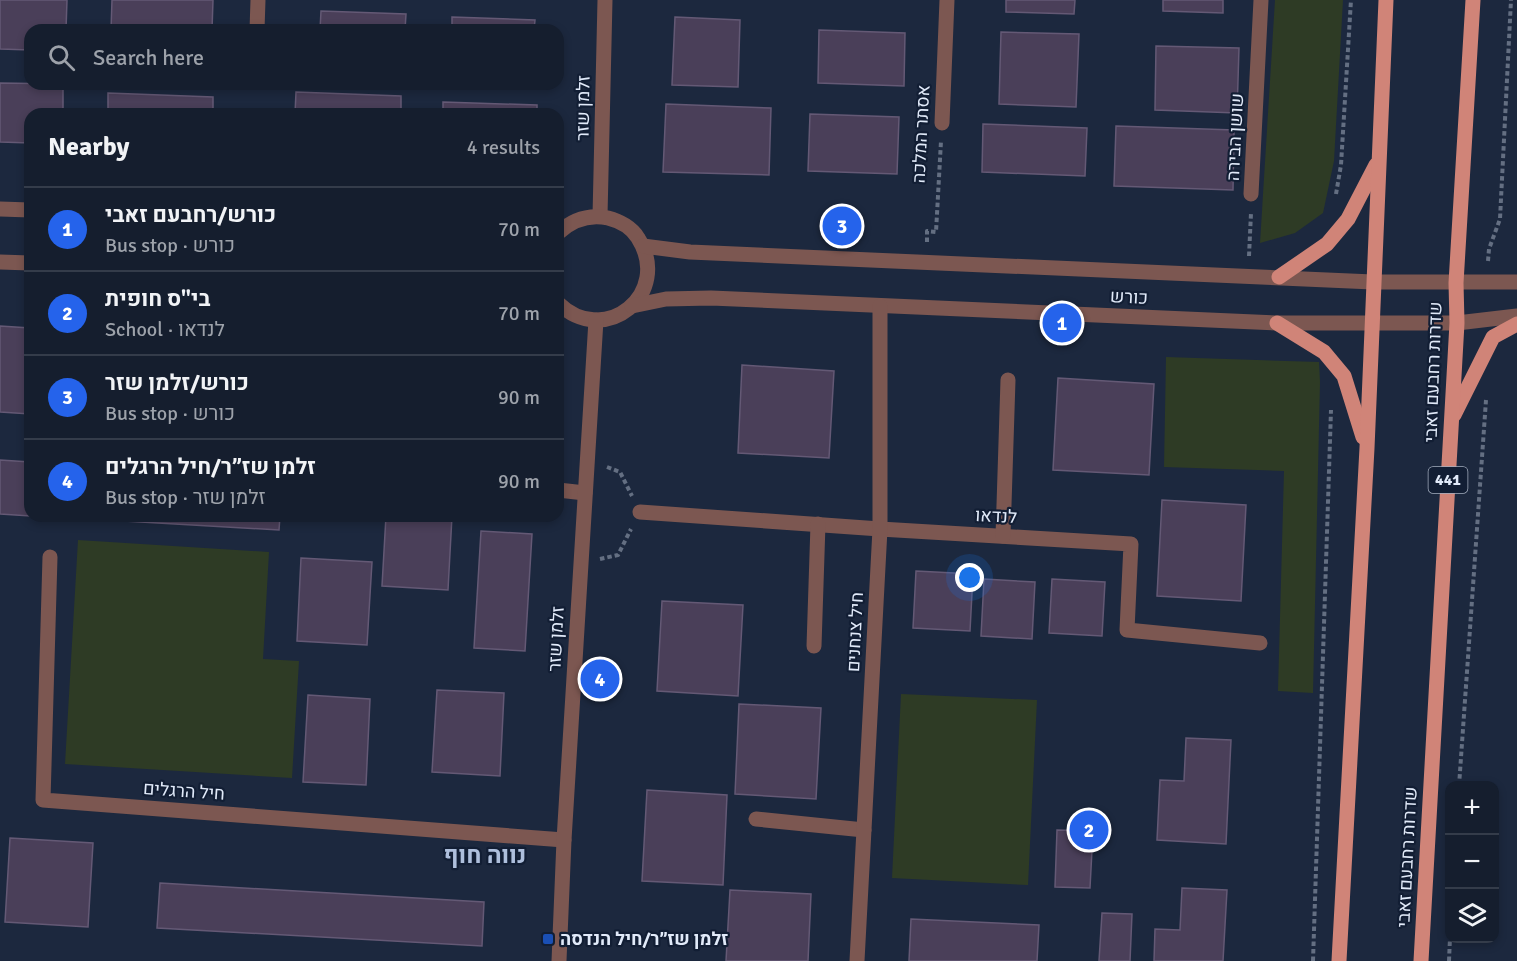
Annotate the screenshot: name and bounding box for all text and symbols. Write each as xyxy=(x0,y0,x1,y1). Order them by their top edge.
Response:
search box xyxy=(24,24,564,90)
icon: search xyxy=(45,41,78,74)
text: Search here xyxy=(93,44,204,71)
street label: זלמן שזר xyxy=(571,75,595,141)
street label: אסתר המלכה xyxy=(907,84,935,184)
street label: שושן הבירה xyxy=(1222,93,1248,181)
text: Nearby xyxy=(48,131,129,163)
text: 4 results xyxy=(467,135,540,160)
text: כורש/רחבעם זאבי xyxy=(105,201,276,228)
pin: 3 xyxy=(822,204,862,248)
text: 1 xyxy=(62,217,73,242)
text: 70 m xyxy=(498,217,540,242)
text: Bus stop · כורש xyxy=(105,233,235,258)
text: בי"ס חופית xyxy=(105,285,210,312)
street label: כורש xyxy=(1109,285,1149,309)
pin: 1 xyxy=(1042,300,1082,346)
text: 2 xyxy=(62,301,73,326)
text: 70 m xyxy=(498,301,540,326)
street label: שדרות רחבעם זאבי xyxy=(1420,301,1446,443)
text: School · לנדאו xyxy=(105,317,225,342)
text: כורש/זלמן שזר xyxy=(105,369,249,396)
text: 3 xyxy=(62,385,73,410)
text: 90 m xyxy=(498,385,540,410)
text: Bus stop · כורש xyxy=(105,401,235,426)
text: זלמן שז״ר/חיל הרגלים xyxy=(105,453,316,480)
road number: 441 xyxy=(1428,467,1468,493)
text: 4 xyxy=(62,469,73,494)
text: 90 m xyxy=(498,469,540,494)
text: Bus stop · זלמן שזר xyxy=(105,485,266,510)
street label: לנדאו xyxy=(974,504,1018,528)
your location xyxy=(955,563,984,592)
street label: חיל צנחנים xyxy=(842,591,868,673)
street label: זלמן שזר xyxy=(543,606,569,672)
pin: 4 xyxy=(580,656,620,702)
street label: חיל הרגלים xyxy=(142,777,226,805)
map controls xyxy=(1445,781,1499,943)
button: + xyxy=(1445,781,1499,835)
street label: שדרות רחבעם זאבי xyxy=(1392,786,1422,928)
pin: 2 xyxy=(1070,808,1108,852)
button: − xyxy=(1445,835,1499,889)
district label: נווה חוף xyxy=(444,840,526,870)
button: layers xyxy=(1445,889,1499,943)
place label: זלמן שז״ר/חיל הנדסה xyxy=(560,928,728,950)
marker: זלמן שז״ר/חיל הנדסה xyxy=(541,932,555,946)

